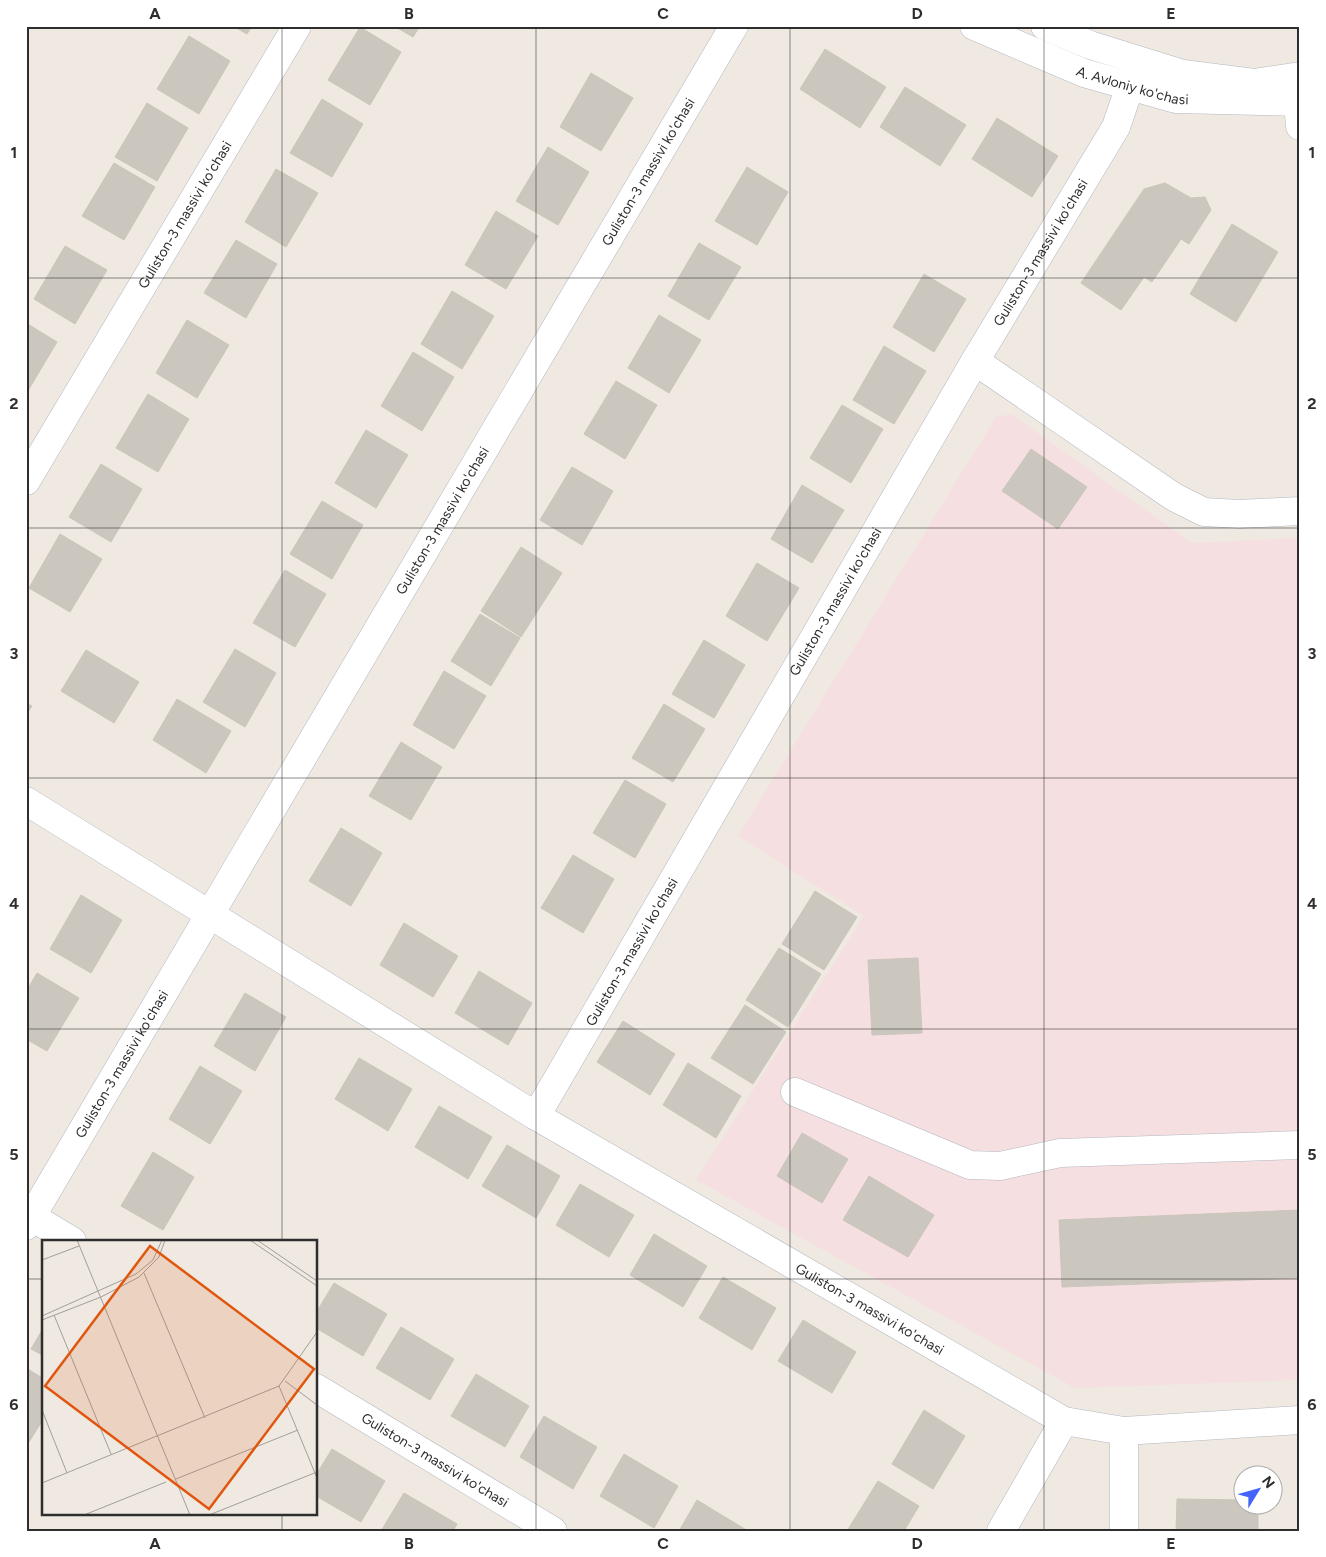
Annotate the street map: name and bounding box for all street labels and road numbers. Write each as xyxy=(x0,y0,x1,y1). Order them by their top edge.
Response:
street label: A. Avloniy ko'chasi xyxy=(1074,63,1189,108)
street label: Guliston-3 massivi ko'chasi xyxy=(598,95,699,249)
street label: Guliston-3 massivi ko'chasi xyxy=(135,138,236,292)
street label: Guliston-3 massivi ko'chasi xyxy=(990,176,1092,329)
street label: Guliston-3 massivi ko'chasi xyxy=(392,444,493,598)
street label: Guliston-3 massivi ko'chasi xyxy=(786,525,885,679)
street label: Guliston-3 massivi ko'chasi xyxy=(582,875,682,1029)
street label: Guliston-3 massivi ko'chasi xyxy=(72,987,172,1141)
street label: Guliston-3 massivi ko'chasi xyxy=(792,1260,947,1359)
street label: Guliston-3 massivi ko'chasi xyxy=(358,1409,511,1511)

